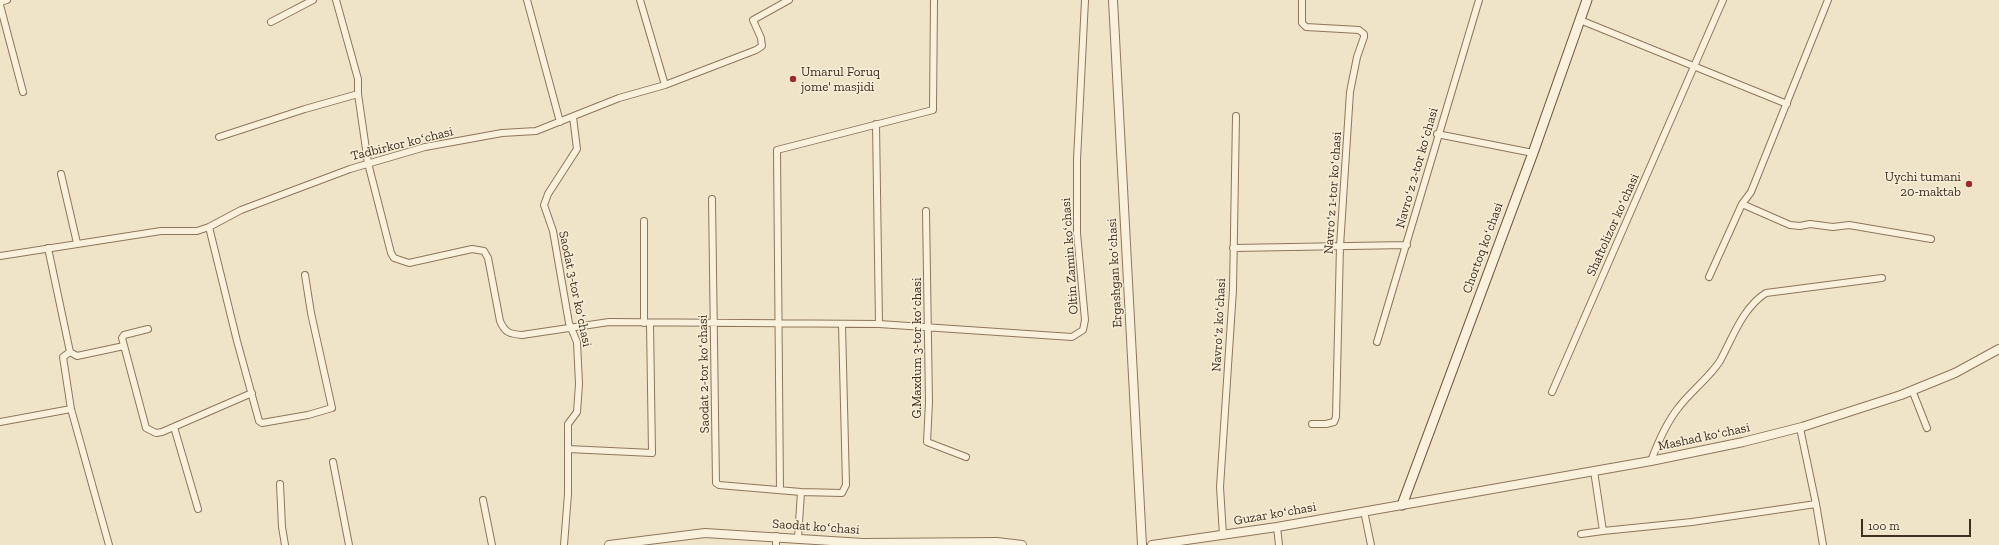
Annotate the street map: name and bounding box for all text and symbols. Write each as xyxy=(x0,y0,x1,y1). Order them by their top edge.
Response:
place label: Umarul Foruq jome' masjidi xyxy=(801,64,880,95)
marker: Umarul Foruq jome' masjidi xyxy=(788,74,798,84)
street label: Navroʻz 2-tor koʻchasi xyxy=(1392,106,1442,230)
street label: Tadbirkor koʻchasi xyxy=(349,124,455,164)
street label: Navroʻz 1-tor koʻchasi xyxy=(1321,131,1345,255)
place label: Uychi tumani 20-maktab xyxy=(1885,169,1961,200)
street label: Shaftolizor koʻchasi xyxy=(1583,171,1643,279)
marker: Uychi tumani 20-maktab xyxy=(1964,179,1974,189)
street label: Oltin Zamin koʻchasi xyxy=(1058,197,1082,315)
street label: Chortoq koʻchasi xyxy=(1459,200,1507,296)
street label: Ergashgan koʻchasi xyxy=(1104,218,1126,328)
street label: Saodat 3-tor koʻchasi xyxy=(555,230,595,348)
street label: G.Maxdum 3-tor koʻchasi xyxy=(909,277,925,419)
street label: Navroʻz koʻchasi xyxy=(1209,278,1229,372)
street label: Saodat 2-tor koʻchasi xyxy=(695,315,713,433)
street label: Mashad koʻchasi xyxy=(1657,420,1751,454)
street label: Guzar koʻchasi xyxy=(1233,499,1317,529)
scale bar xyxy=(1863,511,1973,537)
street label: Saodat koʻchasi xyxy=(772,516,860,538)
text: 100 m xyxy=(1868,519,1900,533)

